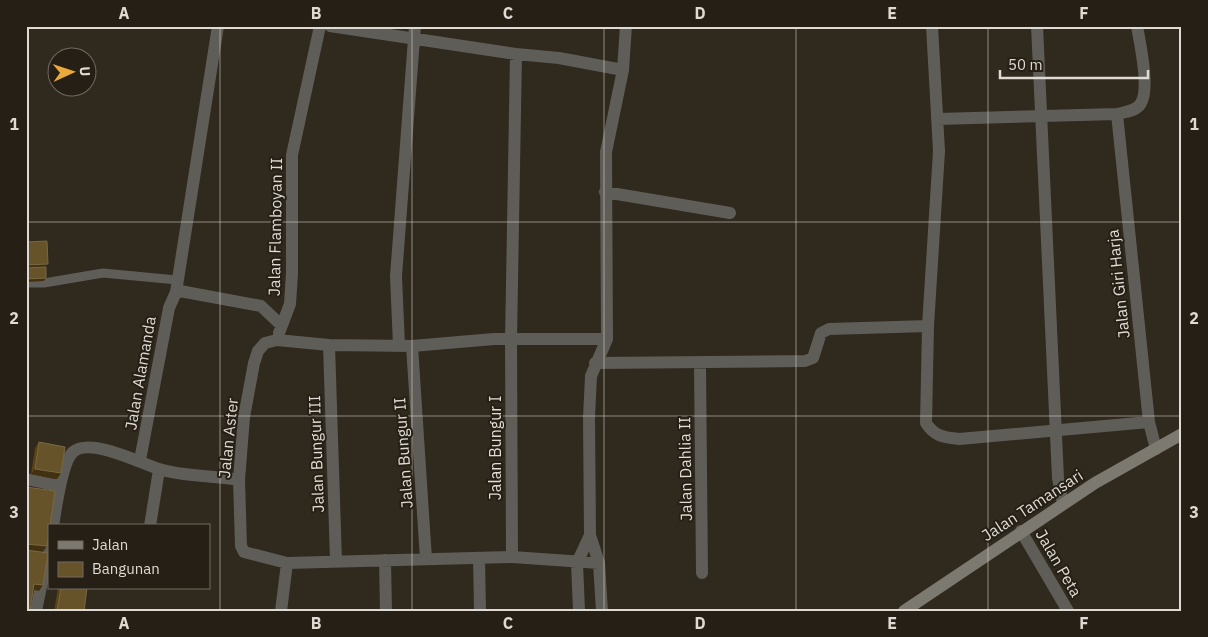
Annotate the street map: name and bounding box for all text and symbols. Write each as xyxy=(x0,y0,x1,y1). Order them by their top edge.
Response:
text: A xyxy=(119,3,130,23)
text: B xyxy=(311,3,322,23)
text: C xyxy=(503,3,513,23)
text: D xyxy=(694,3,706,23)
text: E xyxy=(887,3,897,23)
text: F xyxy=(1079,3,1089,23)
north arrow xyxy=(48,48,98,98)
scale bar xyxy=(1000,48,1148,80)
text: 50 m xyxy=(1008,55,1043,74)
text: U xyxy=(76,66,94,77)
text: 1 xyxy=(9,114,19,134)
text: 1 xyxy=(1189,114,1199,134)
street label: Jalan Flamboyan II xyxy=(264,158,286,296)
street label: Jalan Giri Harja xyxy=(1102,228,1134,340)
text: 2 xyxy=(9,308,19,328)
text: 2 xyxy=(1189,308,1199,328)
street label: Jalan Alamanda xyxy=(120,314,160,431)
street label: Jalan Bungur III xyxy=(304,395,328,513)
street label: Jalan Bungur I xyxy=(485,396,505,500)
street label: Jalan Aster xyxy=(214,397,242,479)
street label: Jalan Bungur II xyxy=(389,397,417,509)
street label: Jalan Dahlia II xyxy=(674,417,696,521)
street label: Jalan Tamansari xyxy=(978,465,1086,545)
text: 3 xyxy=(9,502,19,522)
text: 3 xyxy=(1189,502,1199,522)
legend xyxy=(48,524,210,590)
street label: Jalan Peta xyxy=(1032,526,1087,601)
text: Jalan xyxy=(92,535,128,554)
text: Bangunan xyxy=(92,559,160,578)
text: A xyxy=(119,613,130,633)
text: B xyxy=(311,613,322,633)
text: C xyxy=(503,613,513,633)
text: D xyxy=(694,613,706,633)
text: E xyxy=(887,613,897,633)
text: F xyxy=(1079,613,1089,633)

